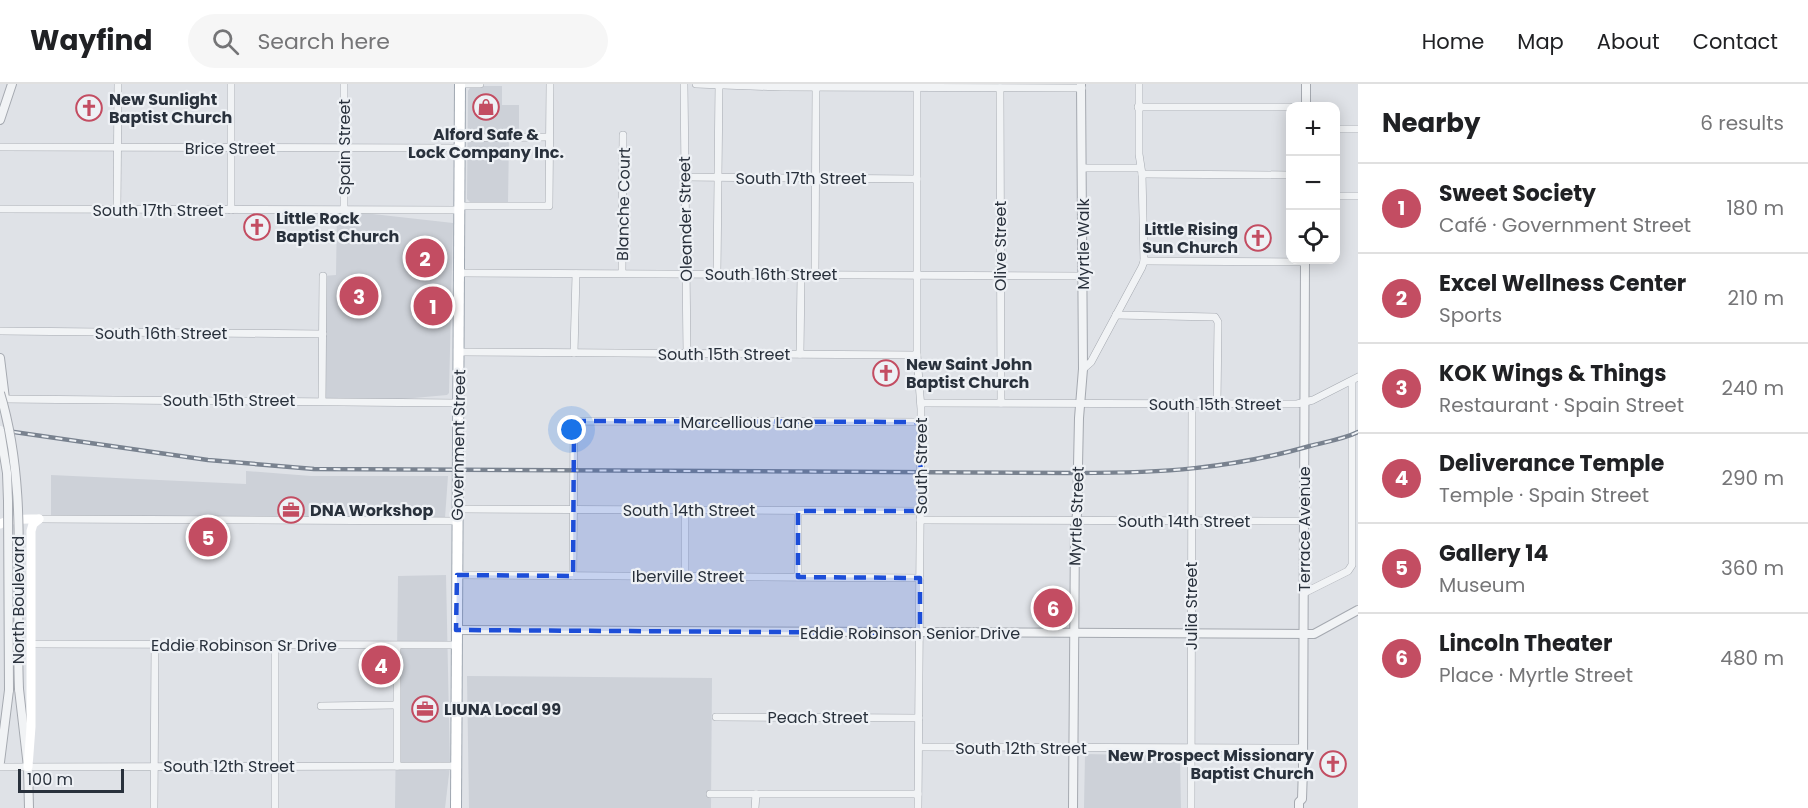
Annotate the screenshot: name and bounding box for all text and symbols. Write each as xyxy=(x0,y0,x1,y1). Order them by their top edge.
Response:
search box xyxy=(188,14,608,68)
text: Wayfind xyxy=(30,21,152,60)
icon: search xyxy=(209,25,242,58)
text: Search here xyxy=(257,26,390,57)
text: Home xyxy=(1422,27,1484,56)
text: Map xyxy=(1517,27,1564,56)
text: About xyxy=(1597,27,1660,56)
text: Contact xyxy=(1693,27,1778,56)
place label: New Sunlight Baptist Church xyxy=(109,88,232,129)
shop icon: Alford Safe & Lock Company Inc. xyxy=(471,92,501,122)
church icon: New Sunlight Baptist Church xyxy=(74,93,104,123)
street label: Spain Street xyxy=(333,99,356,195)
map controls xyxy=(1286,102,1340,264)
button: + xyxy=(1286,102,1340,156)
text: Nearby xyxy=(1382,105,1480,141)
text: 6 results xyxy=(1700,109,1784,137)
place label: Alford Safe & Lock Company Inc. xyxy=(408,123,564,164)
street label: Brice Street xyxy=(185,137,275,160)
street label: Blanche Court xyxy=(611,147,636,261)
street label: Oleander Street xyxy=(673,156,698,282)
button: − xyxy=(1286,156,1340,210)
street label: South 17th Street xyxy=(735,167,867,190)
text: Sweet Society xyxy=(1439,178,1596,209)
text: 1 xyxy=(1398,194,1405,222)
text: 180 m xyxy=(1726,194,1784,222)
street label: Myrtle Walk xyxy=(1072,198,1095,290)
street label: South 17th Street xyxy=(92,199,224,222)
street label: Olive Street xyxy=(989,201,1012,291)
place label: Little Rock Baptist Church xyxy=(276,207,399,248)
button: locate xyxy=(1286,210,1340,264)
text: Café · Government Street xyxy=(1439,211,1691,239)
church icon: Little Rock Baptist Church xyxy=(242,212,272,242)
place label: Little Rising Sun Church xyxy=(1142,218,1238,259)
church icon: Little Rising Sun Church xyxy=(1243,223,1273,253)
pin: 2 xyxy=(406,236,444,280)
street label: South 16th Street xyxy=(705,263,838,286)
text: Excel Wellness Center xyxy=(1439,268,1686,299)
pin: 3 xyxy=(340,274,378,318)
pin: 1 xyxy=(414,284,452,328)
text: 2 xyxy=(1396,284,1407,312)
text: 210 m xyxy=(1728,284,1784,312)
text: Sports xyxy=(1439,301,1502,329)
street label: South 16th Street xyxy=(95,322,228,345)
street label: South 15th Street xyxy=(658,343,790,366)
place label: New Saint John Baptist Church xyxy=(906,353,1032,394)
church icon: New Saint John Baptist Church xyxy=(871,358,901,388)
text: KOK Wings & Things xyxy=(1439,358,1667,389)
street label: Government Street xyxy=(446,369,471,521)
text: 3 xyxy=(1395,374,1408,402)
text: 240 m xyxy=(1721,374,1784,402)
street label: South 15th Street xyxy=(163,389,295,412)
text: Restaurant · Spain Street xyxy=(1439,391,1684,419)
street label: South 15th Street xyxy=(1149,393,1281,416)
street label: Marcellious Lane xyxy=(681,411,814,434)
your location xyxy=(557,415,586,444)
street label: South Street xyxy=(910,417,933,515)
text: Deliverance Temple xyxy=(1439,448,1664,479)
text: 4 xyxy=(1395,464,1408,492)
text: 290 m xyxy=(1721,464,1784,492)
street label: Myrtle Street xyxy=(1063,466,1090,566)
street label: Terrace Avenue xyxy=(1293,466,1316,592)
text: Temple · Spain Street xyxy=(1439,481,1649,509)
office icon: DNA Workshop xyxy=(276,495,306,525)
place label: DNA Workshop xyxy=(310,499,434,522)
street label: South 14th Street xyxy=(623,499,755,522)
street label: South 14th Street xyxy=(1118,510,1250,533)
pin: 5 xyxy=(188,514,228,560)
street label: North Boulevard xyxy=(7,536,30,664)
text: Gallery 14 xyxy=(1439,538,1548,569)
text: 5 xyxy=(1395,554,1408,582)
text: 360 m xyxy=(1721,554,1784,582)
street label: Julia Street xyxy=(1180,562,1203,650)
street label: Iberville Street xyxy=(632,565,744,588)
text: Museum xyxy=(1439,571,1525,599)
pin: 6 xyxy=(1034,586,1072,630)
street label: Eddie Robinson Senior Drive xyxy=(800,622,1020,645)
text: Lincoln Theater xyxy=(1439,628,1612,659)
street label: Eddie Robinson Sr Drive xyxy=(151,634,337,657)
pin: 4 xyxy=(362,642,400,688)
text: 6 xyxy=(1395,644,1408,672)
text: 480 m xyxy=(1720,644,1784,672)
text: Place · Myrtle Street xyxy=(1439,661,1633,689)
office icon: LIUNA Local 99 xyxy=(410,694,440,724)
place label: LIUNA Local 99 xyxy=(444,698,561,721)
street label: Peach Street xyxy=(767,706,869,729)
street label: South 12th Street xyxy=(955,737,1087,760)
place label: New Prospect Missionary Baptist Church xyxy=(1108,744,1315,785)
church icon: New Prospect Missionary Baptist Church xyxy=(1318,749,1348,779)
street label: South 12th Street xyxy=(163,755,295,778)
scale bar xyxy=(18,766,124,794)
text: 100 m xyxy=(27,768,73,791)

